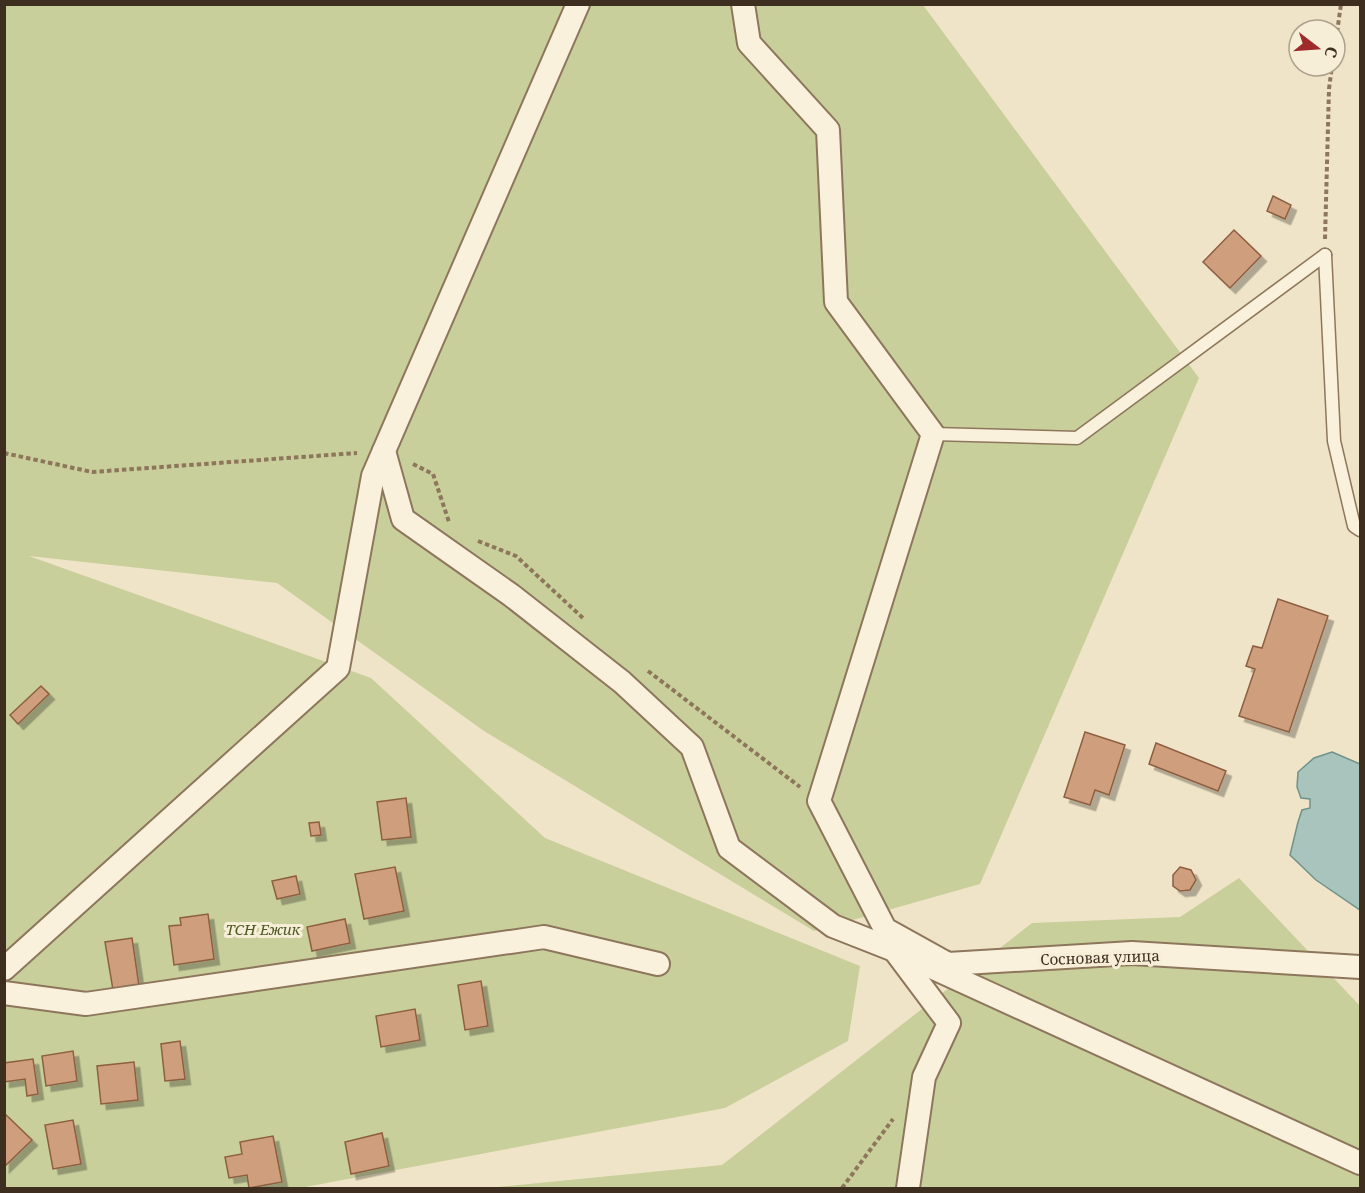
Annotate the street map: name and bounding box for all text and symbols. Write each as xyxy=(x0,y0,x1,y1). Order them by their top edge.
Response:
north arrow xyxy=(1287,18,1347,78)
text: С xyxy=(1319,44,1343,61)
park label: ТСН Ежик xyxy=(226,919,301,939)
street label: Сосновая улица xyxy=(1040,945,1160,969)

